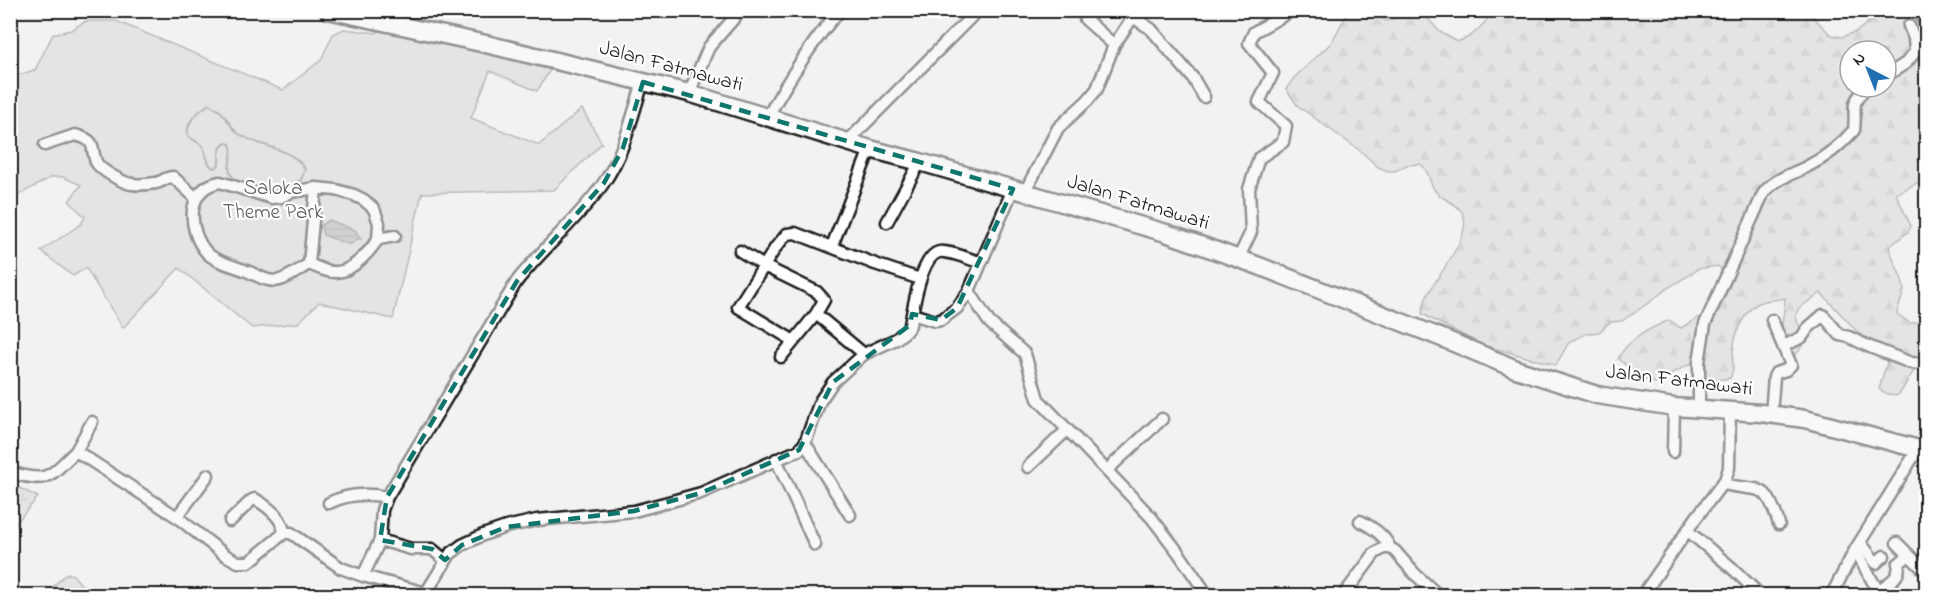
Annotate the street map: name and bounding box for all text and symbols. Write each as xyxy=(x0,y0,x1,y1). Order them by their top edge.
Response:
street label: Jalan Fatmawati xyxy=(596,33,746,101)
north arrow xyxy=(1838,39,1898,99)
text: N xyxy=(1847,47,1871,72)
street label: Jalan Fatmawati xyxy=(1063,167,1213,239)
park label: Saloka Theme Park xyxy=(223,174,324,228)
street label: Jalan Fatmawati xyxy=(1604,357,1754,405)

